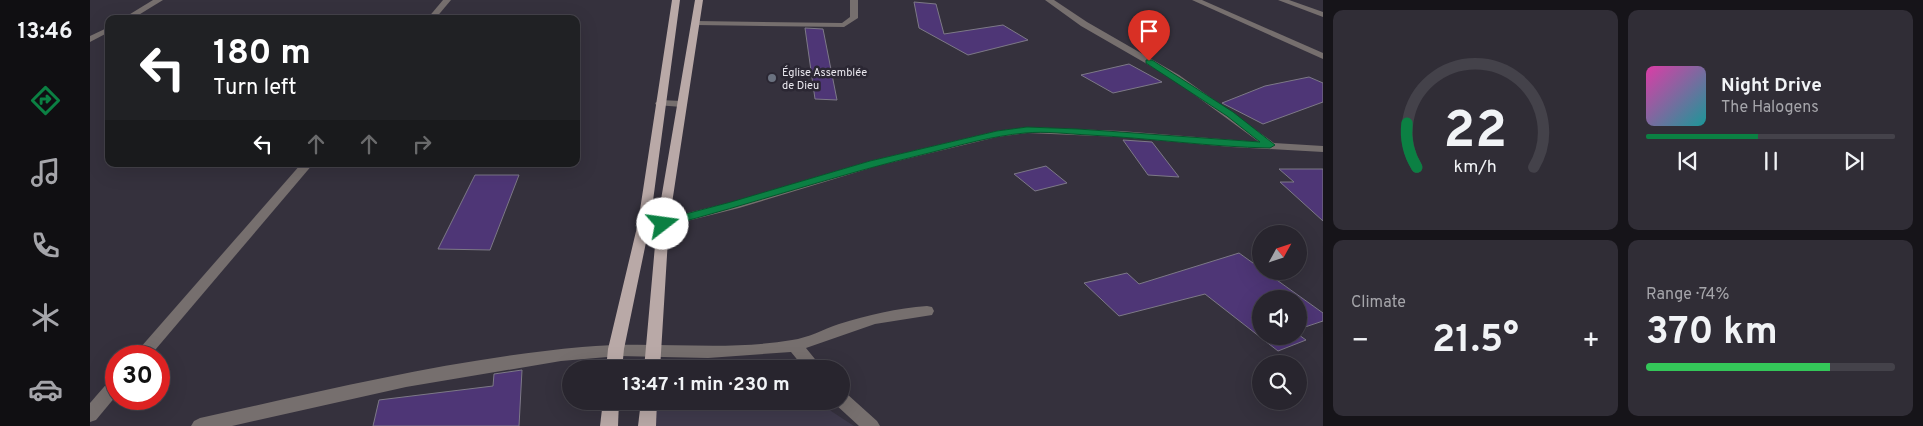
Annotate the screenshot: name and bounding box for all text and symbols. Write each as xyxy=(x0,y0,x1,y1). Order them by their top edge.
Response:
pin xyxy=(1128,10,1170,61)
icon: arrive xyxy=(1135,17,1163,45)
text: 13:46 xyxy=(18,19,73,46)
text: 180 m xyxy=(213,32,311,76)
icon: left xyxy=(130,35,195,100)
place label: Église Assemblée de Dieu xyxy=(782,65,867,93)
marker: Église Assemblée de Dieu xyxy=(766,72,778,84)
text: Night Drive xyxy=(1721,74,1822,98)
text: Turn left xyxy=(213,75,296,102)
icon: directions xyxy=(28,83,63,118)
text: The Halogens xyxy=(1721,98,1819,118)
text: 22 xyxy=(1444,100,1507,166)
icon: left xyxy=(249,130,277,158)
icon: ahead xyxy=(302,130,330,158)
icon: ahead xyxy=(355,130,383,158)
icon: right xyxy=(408,130,436,158)
icon: previous xyxy=(1674,147,1702,175)
icon: pause xyxy=(1757,147,1785,175)
icon: next xyxy=(1840,147,1868,175)
icon: music xyxy=(28,155,63,190)
text: km/h xyxy=(1454,156,1497,179)
position arrow xyxy=(636,197,688,249)
north arrow xyxy=(1252,225,1308,280)
map controls xyxy=(1252,225,1307,410)
icon: phone xyxy=(28,228,63,263)
text: Range · 74% xyxy=(1646,285,1729,305)
button: sound xyxy=(1252,290,1307,345)
text: Climate xyxy=(1351,293,1406,313)
icon: climate xyxy=(28,300,63,335)
text: 370 km xyxy=(1646,309,1778,358)
text: 21.5° xyxy=(1432,317,1519,366)
text: − xyxy=(1351,324,1369,360)
text: + xyxy=(1582,324,1600,360)
speed limit sign: 30 xyxy=(105,345,170,410)
button: search xyxy=(1252,355,1307,410)
icon: car xyxy=(28,372,63,407)
text: 13:47 · 1 min · 230 m xyxy=(622,373,790,397)

